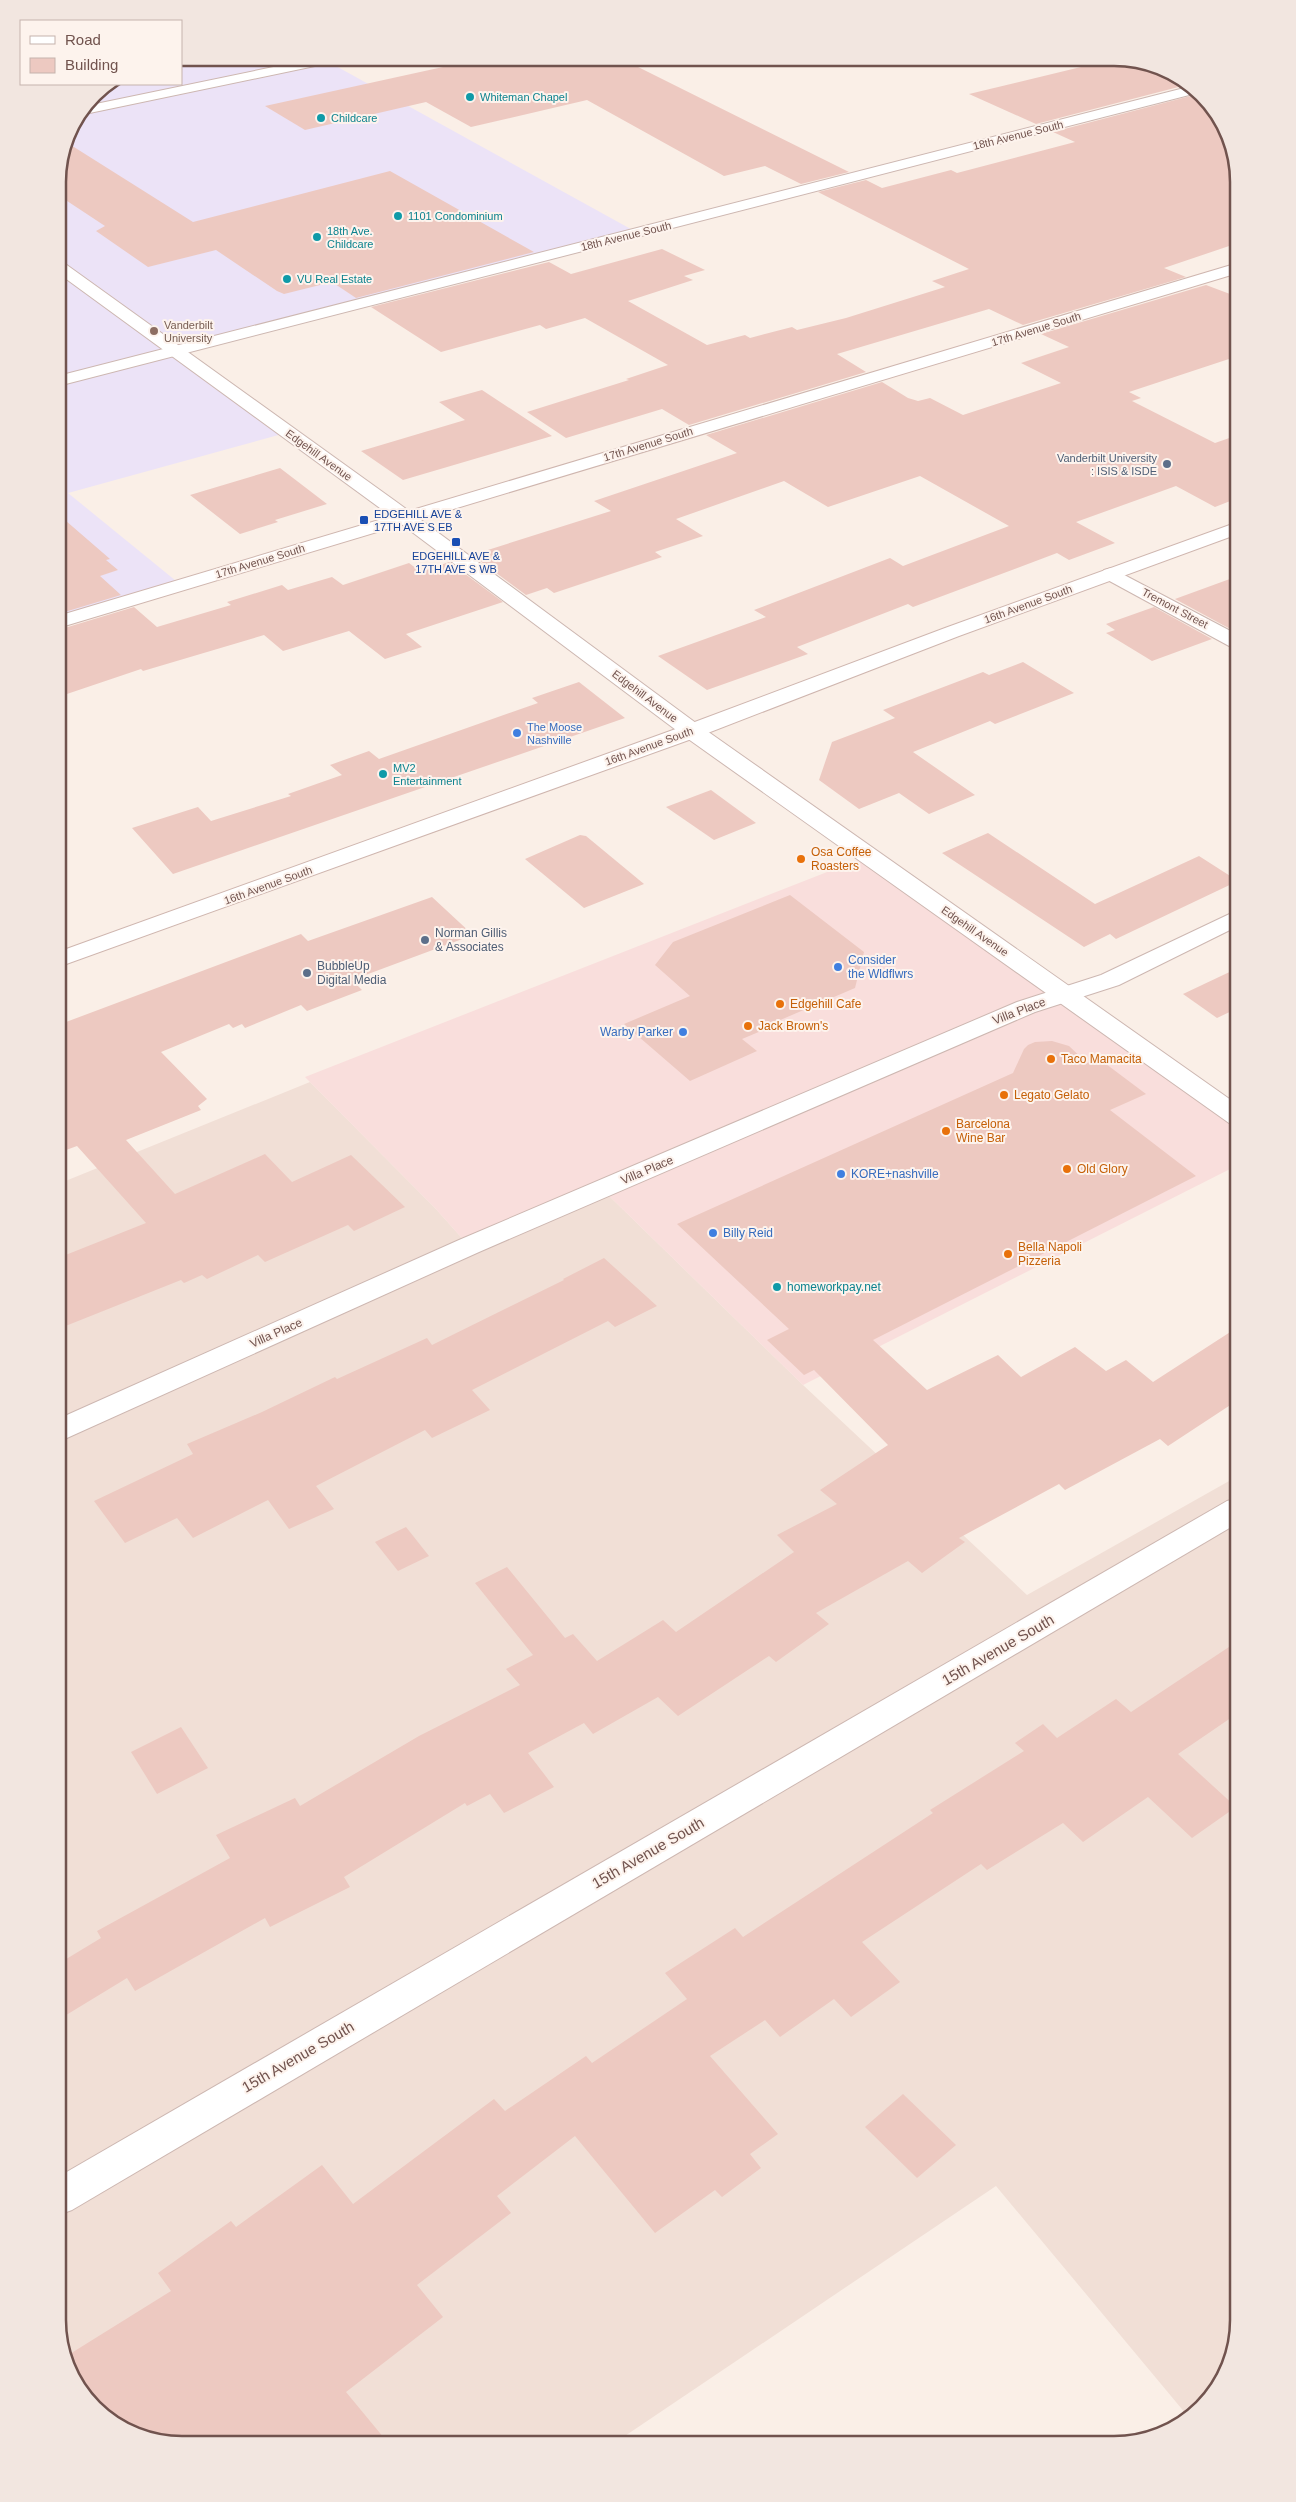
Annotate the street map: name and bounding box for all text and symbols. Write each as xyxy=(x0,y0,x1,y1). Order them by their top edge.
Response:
legend xyxy=(20,20,182,85)
text: Road xyxy=(65,31,101,48)
text: Building xyxy=(65,56,118,73)
marker: Whiteman Chapel xyxy=(464,91,476,103)
place label: Whiteman Chapel xyxy=(480,91,567,103)
marker: Childcare xyxy=(315,112,327,124)
place label: Childcare xyxy=(331,112,377,124)
street label: 18th Avenue South xyxy=(972,118,1064,152)
marker: 1101 Condominium xyxy=(392,210,404,222)
place label: 1101 Condominium xyxy=(408,210,503,222)
street label: 18th Avenue South xyxy=(580,219,672,253)
place label: 18th Ave. Childcare xyxy=(327,225,373,250)
marker: 18th Ave. Childcare xyxy=(311,231,323,243)
marker: VU Real Estate xyxy=(281,273,293,285)
place label: VU Real Estate xyxy=(297,273,372,285)
street label: 17th Avenue South xyxy=(990,310,1082,348)
place label: Vanderbilt University xyxy=(164,319,213,344)
marker: Vanderbilt University xyxy=(148,325,160,337)
street label: 17th Avenue South xyxy=(602,425,694,463)
street label: Edgehill Avenue xyxy=(284,427,354,483)
place label: Vanderbilt University : ISIS & ISDE xyxy=(1057,452,1157,477)
marker: Vanderbilt University : ISIS & ISDE xyxy=(1161,458,1173,470)
place label: EDGEHILL AVE & 17TH AVE S EB xyxy=(374,508,463,533)
marker: EDGEHILL AVE & 17TH AVE S EB xyxy=(358,514,370,526)
marker: EDGEHILL AVE & 17TH AVE S WB xyxy=(450,536,462,548)
street label: 17th Avenue South xyxy=(214,542,306,580)
place label: EDGEHILL AVE & 17TH AVE S WB xyxy=(412,550,501,575)
street label: 16th Avenue South xyxy=(982,582,1074,626)
street label: Tremont Street xyxy=(1140,586,1210,630)
street label: Edgehill Avenue xyxy=(610,668,680,724)
place label: The Moose Nashville xyxy=(527,721,582,746)
street label: 16th Avenue South xyxy=(603,724,695,768)
marker: The Moose Nashville xyxy=(511,727,523,739)
place label: MV2 Entertainment xyxy=(393,762,461,787)
marker: MV2 Entertainment xyxy=(377,768,389,780)
place label: Osa Coffee Roasters xyxy=(811,845,872,873)
marker: Osa Coffee Roasters xyxy=(795,853,807,865)
street label: 16th Avenue South xyxy=(222,863,314,907)
street label: Edgehill Avenue xyxy=(939,904,1011,958)
place label: Norman Gillis & Associates xyxy=(435,926,507,954)
marker: Norman Gillis & Associates xyxy=(419,934,431,946)
place label: Consider the Wldflwrs xyxy=(848,953,913,981)
place label: BubbleUp Digital Media xyxy=(317,959,387,987)
marker: Consider the Wldflwrs xyxy=(832,961,844,973)
marker: BubbleUp Digital Media xyxy=(301,967,313,979)
street label: Villa Place xyxy=(990,994,1048,1028)
place label: Edgehill Cafe xyxy=(790,997,862,1011)
marker: Edgehill Cafe xyxy=(774,998,786,1010)
place label: Jack Brown's xyxy=(758,1019,828,1033)
marker: Jack Brown's xyxy=(742,1020,754,1032)
place label: Warby Parker xyxy=(600,1025,673,1039)
marker: Warby Parker xyxy=(677,1026,689,1038)
place label: Taco Mamacita xyxy=(1061,1052,1142,1066)
marker: Taco Mamacita xyxy=(1045,1053,1057,1065)
place label: Legato Gelato xyxy=(1014,1088,1090,1102)
marker: Legato Gelato xyxy=(998,1089,1010,1101)
place label: Barcelona Wine Bar xyxy=(956,1117,1010,1145)
marker: Barcelona Wine Bar xyxy=(940,1125,952,1137)
street label: Villa Place xyxy=(619,1153,676,1187)
place label: Old Glory xyxy=(1077,1162,1128,1176)
marker: Old Glory xyxy=(1061,1163,1073,1175)
place label: KORE+nashville xyxy=(851,1167,939,1181)
marker: KORE+nashville xyxy=(835,1168,847,1180)
place label: Billy Reid xyxy=(723,1226,773,1240)
marker: Billy Reid xyxy=(707,1227,719,1239)
place label: Bella Napoli Pizzeria xyxy=(1018,1240,1082,1268)
marker: Bella Napoli Pizzeria xyxy=(1002,1248,1014,1260)
place label: homeworkpay.net xyxy=(787,1280,881,1294)
marker: homeworkpay.net xyxy=(771,1281,783,1293)
street label: Villa Place xyxy=(248,1315,305,1351)
street label: 15th Avenue South xyxy=(939,1611,1057,1689)
street label: 15th Avenue South xyxy=(589,1814,707,1892)
street label: 15th Avenue South xyxy=(239,2018,357,2096)

